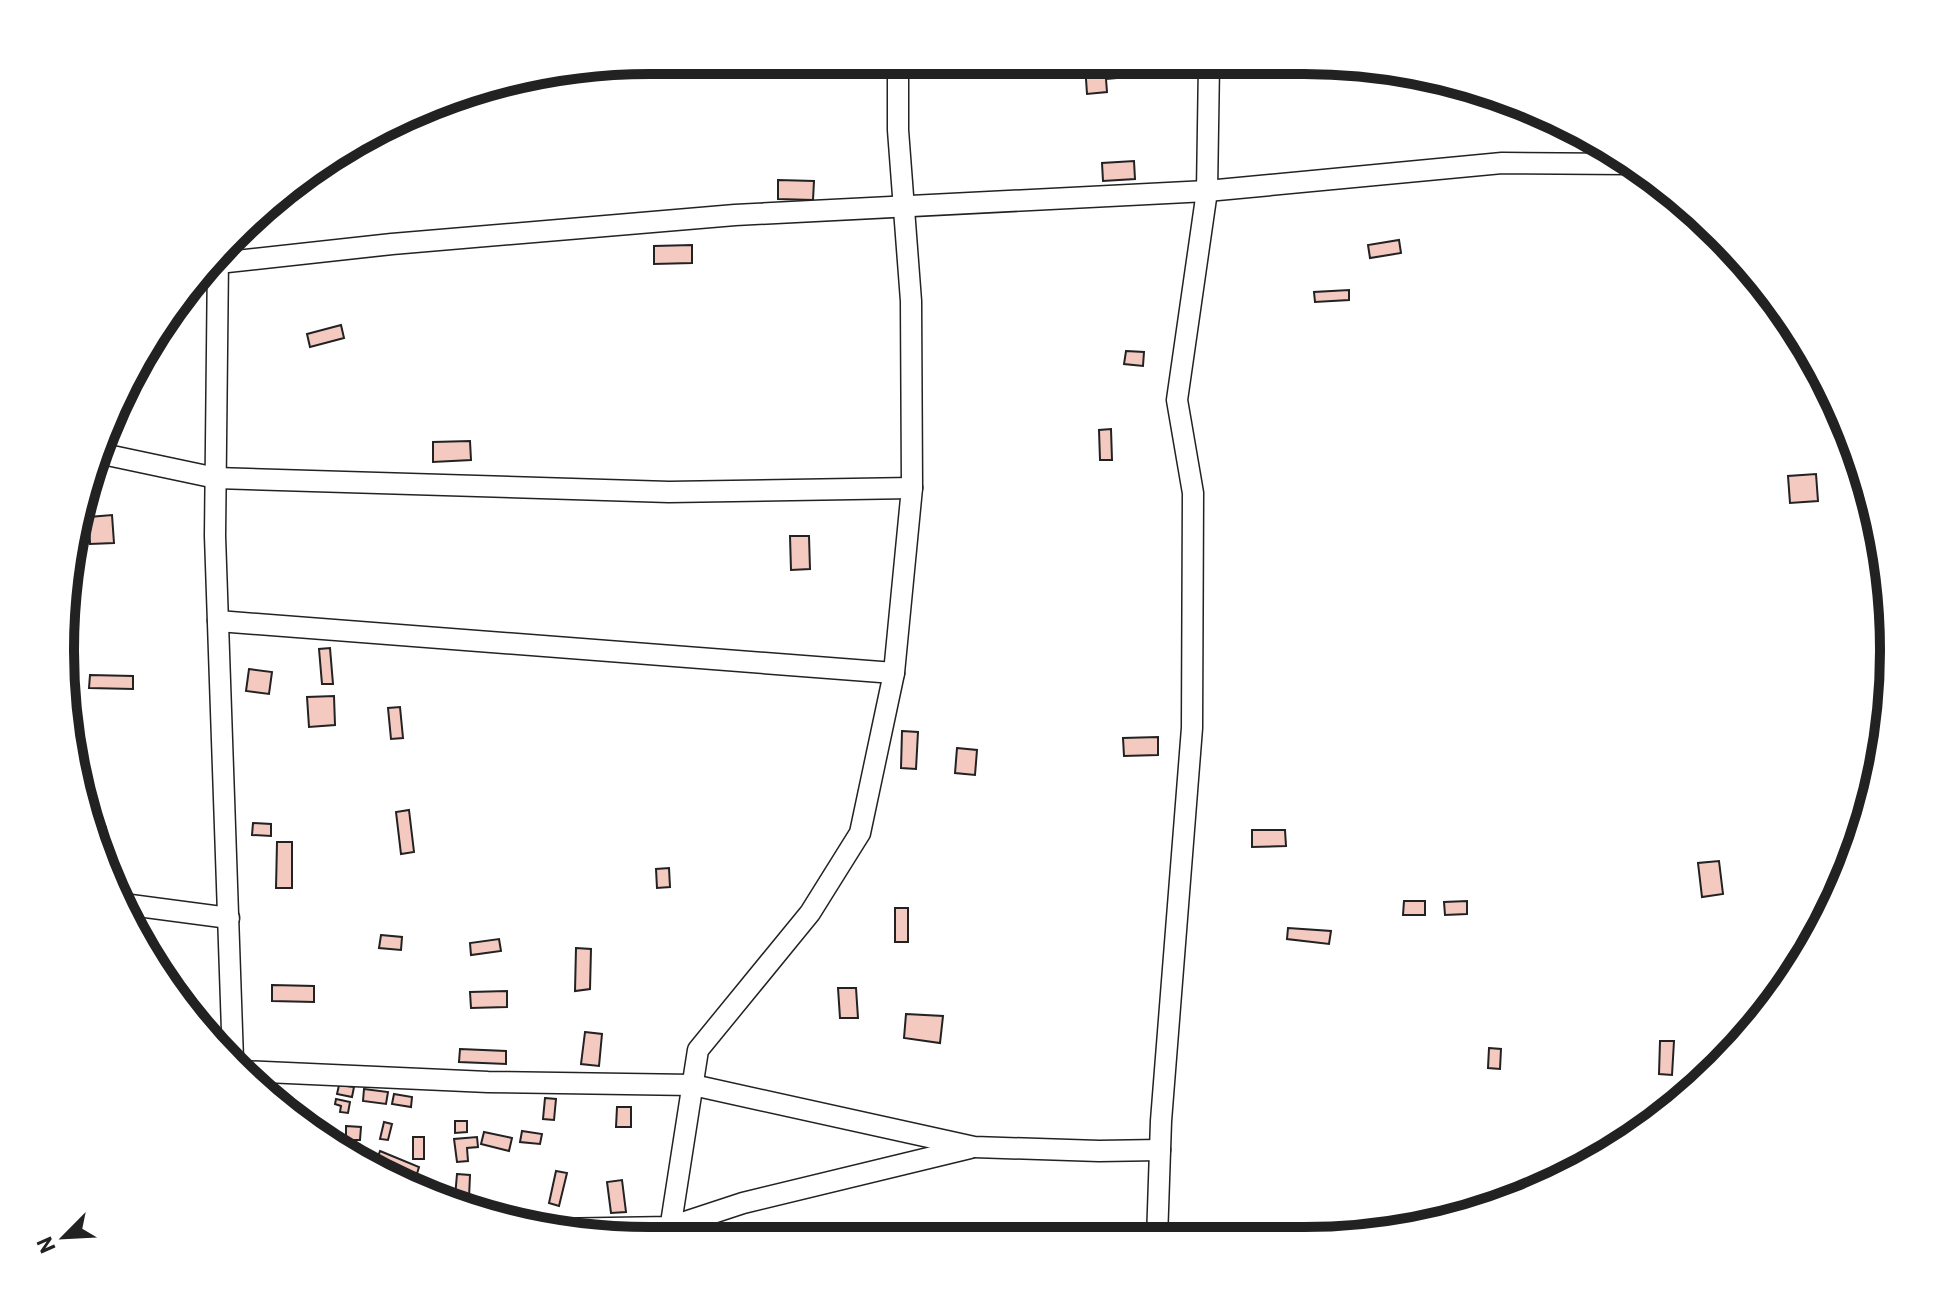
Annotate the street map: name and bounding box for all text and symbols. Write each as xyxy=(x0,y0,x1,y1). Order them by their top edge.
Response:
north arrow xyxy=(24,1197,104,1277)
text: N xyxy=(30,1234,60,1258)

